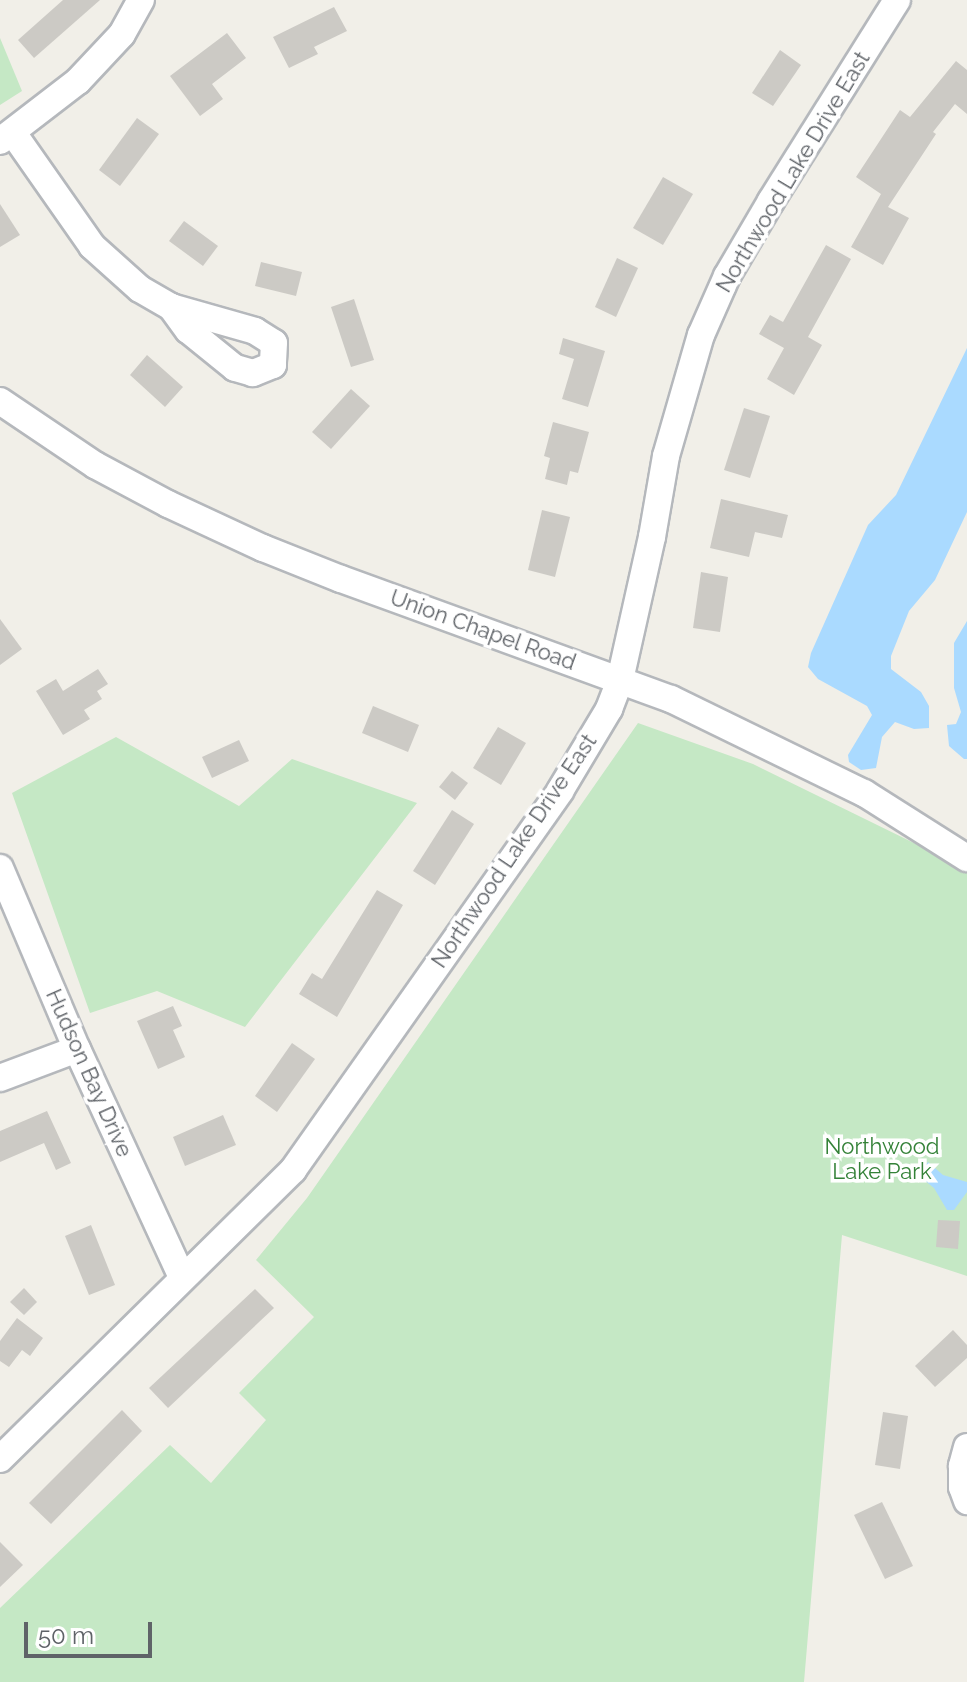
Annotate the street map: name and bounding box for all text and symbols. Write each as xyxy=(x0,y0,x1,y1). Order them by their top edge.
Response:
street label: Northwood Lake Drive East xyxy=(711,47,875,297)
street label: Union Chapel Road xyxy=(386,584,580,676)
street label: Northwood Lake Drive East xyxy=(426,729,602,973)
street label: Hudson Bay Drive xyxy=(40,985,138,1161)
park label: Northwood Lake Park xyxy=(825,1133,939,1184)
scale bar xyxy=(28,1606,156,1656)
text: 50 m xyxy=(38,1621,94,1650)

